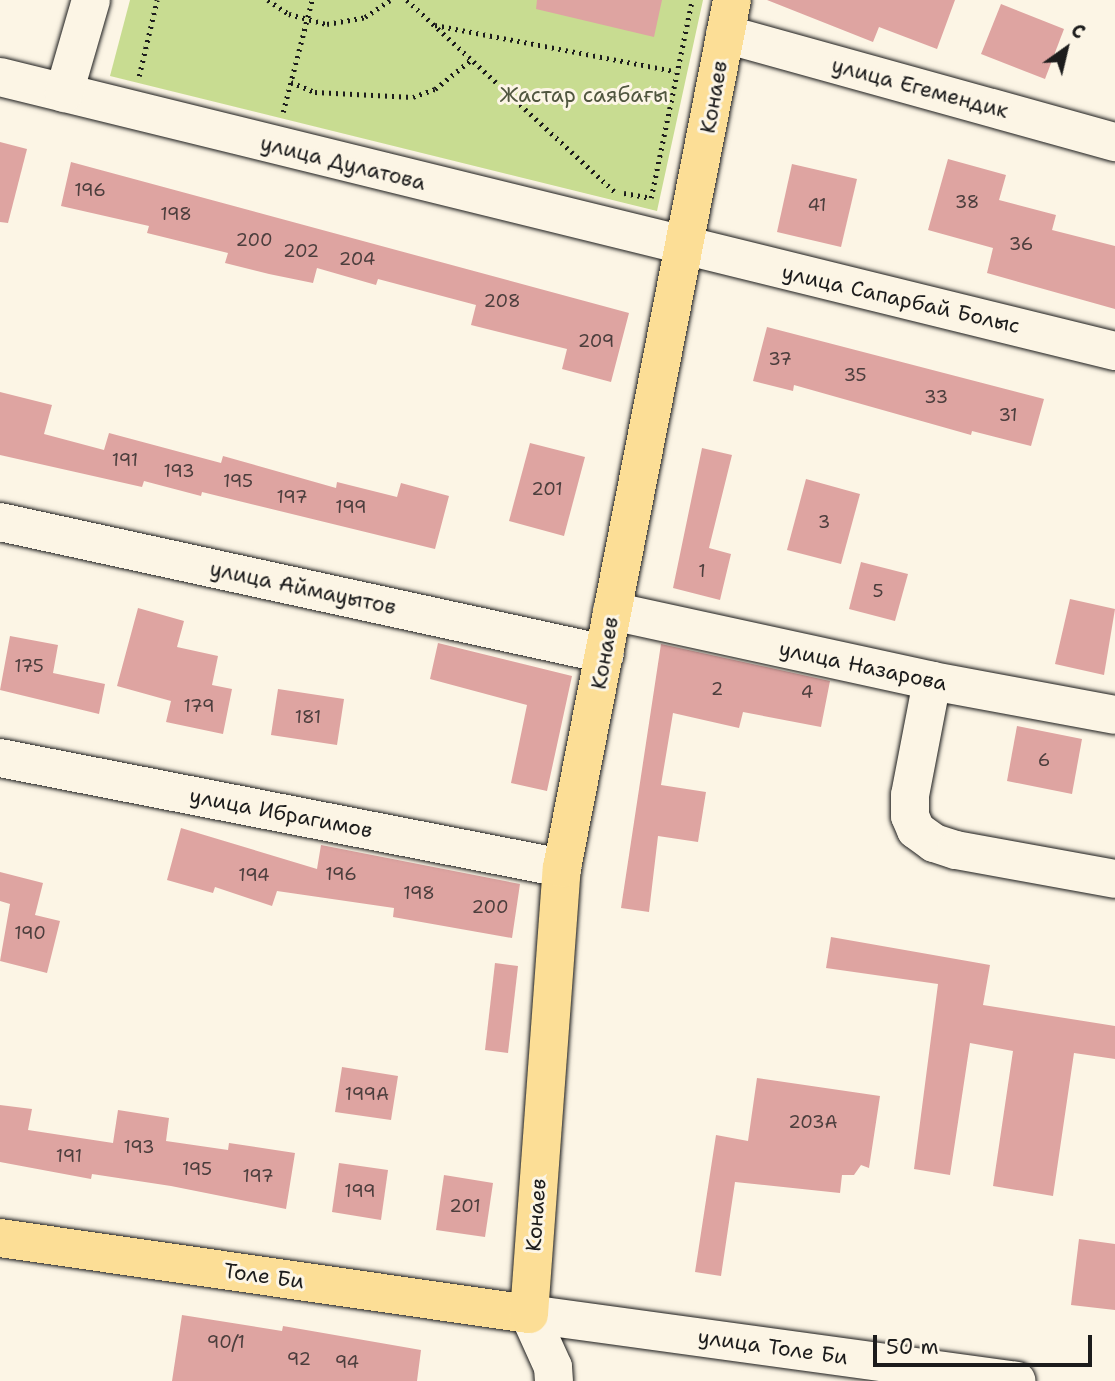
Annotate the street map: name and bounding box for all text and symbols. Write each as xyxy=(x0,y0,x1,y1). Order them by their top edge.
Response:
north arrow xyxy=(1031,14,1101,84)
text: С xyxy=(1066,18,1090,45)
street label: улица Егемендик xyxy=(829,52,1011,124)
street label: Конаев xyxy=(695,59,733,135)
park label: Жастар саябағы xyxy=(500,82,668,108)
street label: улица Дулатова xyxy=(258,130,428,196)
house number: 196 xyxy=(74,179,106,201)
house number: 38 xyxy=(955,191,979,213)
house number: 41 xyxy=(807,194,827,216)
house number: 198 xyxy=(160,203,192,225)
house number: 200 xyxy=(235,229,273,251)
house number: 36 xyxy=(1009,233,1033,255)
house number: 202 xyxy=(283,240,319,262)
house number: 204 xyxy=(339,248,375,270)
street label: улица Cапарбай Болыс xyxy=(780,259,1022,339)
house number: 208 xyxy=(484,290,520,312)
house number: 209 xyxy=(578,330,614,352)
house number: 37 xyxy=(768,348,792,370)
house number: 35 xyxy=(843,364,867,386)
house number: 33 xyxy=(924,386,948,408)
house number: 31 xyxy=(998,404,1018,426)
house number: 191 xyxy=(112,449,138,471)
house number: 193 xyxy=(163,460,195,482)
house number: 195 xyxy=(223,470,253,492)
house number: 201 xyxy=(531,478,563,500)
house number: 197 xyxy=(277,486,307,508)
house number: 199 xyxy=(335,496,367,518)
house number: 3 xyxy=(818,511,830,533)
street label: улица Аймауытов xyxy=(208,556,398,620)
house number: 1 xyxy=(698,560,706,582)
house number: 5 xyxy=(872,580,884,602)
street label: Конаев xyxy=(586,615,624,691)
street label: улица Назарова xyxy=(777,636,949,696)
house number: 175 xyxy=(14,655,44,677)
house number: 2 xyxy=(711,678,723,700)
house number: 4 xyxy=(801,681,813,703)
house number: 179 xyxy=(183,695,215,717)
house number: 181 xyxy=(295,706,321,728)
house number: 6 xyxy=(1038,749,1050,771)
street label: улица Ибрагимов xyxy=(187,783,375,843)
house number: 196 xyxy=(325,863,357,885)
house number: 194 xyxy=(238,864,270,886)
house number: 198 xyxy=(403,882,435,904)
house number: 200 xyxy=(471,896,509,918)
house number: 190 xyxy=(14,922,46,944)
house number: 199А xyxy=(345,1083,389,1105)
house number: 203А xyxy=(788,1111,838,1133)
house number: 193 xyxy=(123,1136,155,1158)
house number: 191 xyxy=(56,1145,82,1167)
house number: 195 xyxy=(182,1158,212,1180)
house number: 197 xyxy=(243,1165,273,1187)
street label: Конаев xyxy=(521,1177,551,1253)
house number: 199 xyxy=(344,1180,376,1202)
house number: 201 xyxy=(449,1195,481,1217)
street label: Толе Би xyxy=(222,1258,306,1294)
scale bar xyxy=(877,1322,1096,1366)
street label: улица Толе Би xyxy=(696,1324,850,1370)
house number: 90/1 xyxy=(207,1331,245,1353)
text: 50 m xyxy=(886,1333,939,1361)
house number: 92 xyxy=(287,1348,311,1370)
house number: 94 xyxy=(335,1351,359,1373)

